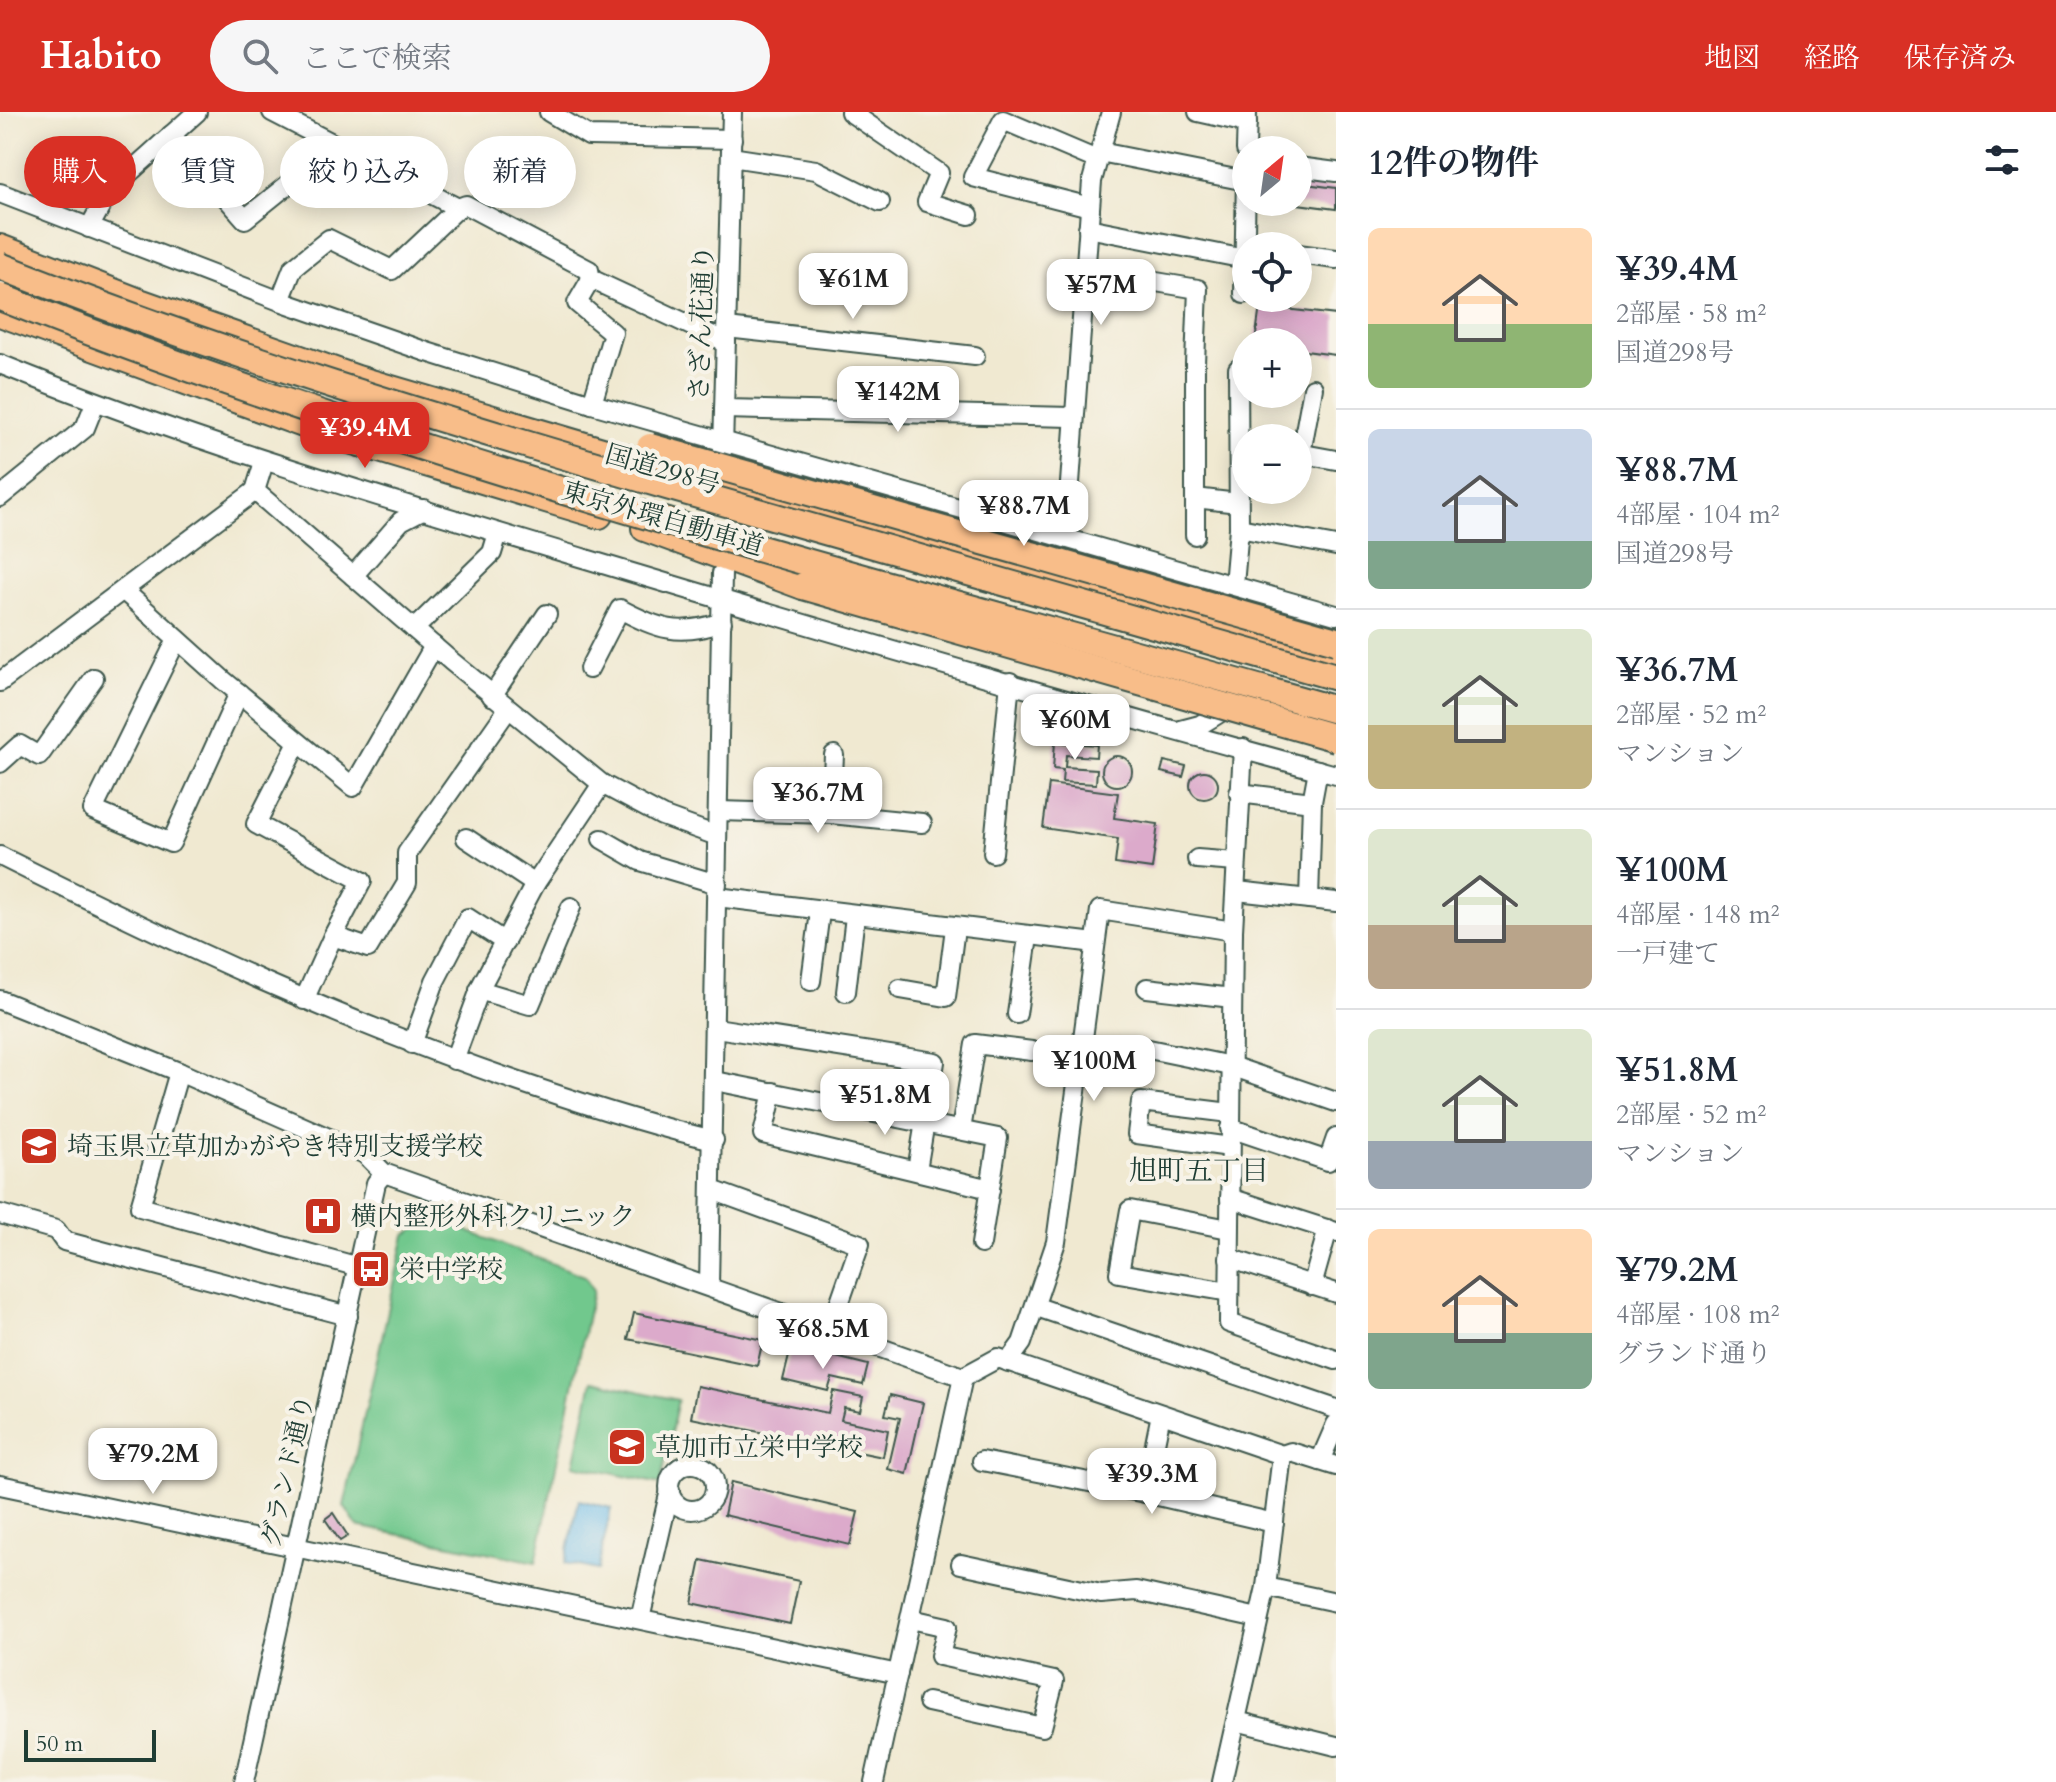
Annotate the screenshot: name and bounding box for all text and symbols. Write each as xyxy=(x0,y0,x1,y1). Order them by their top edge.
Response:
search box xyxy=(210,20,770,92)
text: Habito xyxy=(40,30,162,82)
icon: search xyxy=(238,34,282,78)
text: ここで検索 xyxy=(302,38,452,79)
text: 地図 xyxy=(1704,39,1760,77)
text: 経路 xyxy=(1804,39,1860,77)
text: 保存済み xyxy=(1904,39,2016,77)
chip: 購入 xyxy=(24,136,136,208)
chip: 賃貸 xyxy=(152,136,264,208)
chip: 絞り込み xyxy=(280,136,448,208)
chip: 新着 xyxy=(464,136,576,208)
north arrow xyxy=(1232,136,1312,216)
map controls xyxy=(1232,136,1312,504)
icon: filters xyxy=(1980,138,2024,182)
text: 12件の物件 xyxy=(1368,140,1539,186)
button: locate xyxy=(1232,232,1312,312)
street label: さざん花通り xyxy=(681,244,722,402)
text: ¥39.4M xyxy=(1616,246,1738,292)
pin: ¥61M xyxy=(806,253,900,321)
pin: ¥57M xyxy=(1054,259,1148,327)
icon: home xyxy=(1432,260,1528,356)
text: ¥61M xyxy=(817,261,889,296)
text: ¥57M xyxy=(1065,267,1137,302)
text: 2部屋 · 58 m² xyxy=(1616,296,1766,331)
button: + xyxy=(1232,328,1312,408)
text: 国道298号 xyxy=(1616,335,1734,370)
pin: ¥142M xyxy=(842,366,954,434)
text: ¥142M xyxy=(855,374,941,409)
pin: ¥39.4M xyxy=(300,402,430,470)
text: ¥39.4M xyxy=(318,410,412,445)
button: − xyxy=(1232,424,1312,504)
street label: 国道298号 xyxy=(601,436,724,503)
text: ¥88.7M xyxy=(1616,447,1738,493)
icon: home xyxy=(1432,461,1528,557)
street label: 東京外環自動車道 xyxy=(558,473,768,564)
pin: ¥88.7M xyxy=(959,480,1089,548)
text: ¥88.7M xyxy=(977,488,1071,523)
text: 4部屋 · 104 m² xyxy=(1616,497,1780,532)
text: 国道298号 xyxy=(1616,536,1734,571)
text: ¥36.7M xyxy=(1616,647,1738,693)
icon: home xyxy=(1432,661,1528,757)
pin: ¥60M xyxy=(1028,694,1122,762)
text: 2部屋 · 52 m² xyxy=(1616,697,1766,732)
text: ¥60M xyxy=(1039,702,1111,737)
text: マンション xyxy=(1616,736,1745,771)
pin: ¥36.7M xyxy=(753,767,883,835)
text: ¥36.7M xyxy=(771,775,865,810)
text: ¥100M xyxy=(1616,847,1728,893)
icon: home xyxy=(1432,861,1528,957)
text: 4部屋 · 148 m² xyxy=(1616,897,1780,932)
text: 一戸建て xyxy=(1616,936,1720,971)
pin: ¥100M xyxy=(1038,1035,1150,1103)
text: ¥100M xyxy=(1051,1043,1137,1078)
text: ¥51.8M xyxy=(1616,1047,1738,1093)
icon: home xyxy=(1432,1061,1528,1157)
pin: ¥51.8M xyxy=(820,1069,950,1137)
text: ¥51.8M xyxy=(838,1077,932,1112)
text: 2部屋 · 52 m² xyxy=(1616,1097,1766,1132)
school or university icon: 埼玉県立草加かがやき特別支援学校 xyxy=(18,1125,60,1167)
place label: 埼玉県立草加かがやき特別支援学校 xyxy=(67,1129,483,1164)
text: マンション xyxy=(1616,1136,1745,1171)
district label: 旭町五丁目 xyxy=(1129,1152,1269,1190)
hospital icon: 横内整形外科クリニック xyxy=(302,1195,344,1237)
place label: 横内整形外科クリニック xyxy=(351,1199,635,1234)
text: ¥79.2M xyxy=(1616,1247,1738,1293)
bus stop icon: 栄中学校 xyxy=(350,1248,392,1290)
place label: 栄中学校 xyxy=(399,1252,503,1287)
icon: home xyxy=(1432,1261,1528,1357)
text: 4部屋 · 108 m² xyxy=(1616,1297,1780,1332)
pin: ¥68.5M xyxy=(758,1303,888,1371)
text: ¥68.5M xyxy=(776,1311,870,1346)
text: グランド通り xyxy=(1616,1336,1772,1371)
street label: グランド通り xyxy=(253,1391,322,1551)
school or university icon: 草加市立栄中学校 xyxy=(606,1426,648,1468)
pin: ¥79.2M xyxy=(88,1428,218,1496)
place label: 草加市立栄中学校 xyxy=(655,1430,863,1465)
text: ¥79.2M xyxy=(106,1436,200,1471)
pin: ¥39.3M xyxy=(1087,1448,1217,1516)
text: ¥39.3M xyxy=(1105,1456,1199,1491)
scale bar xyxy=(24,1726,156,1762)
text: 50 m xyxy=(36,1729,83,1759)

